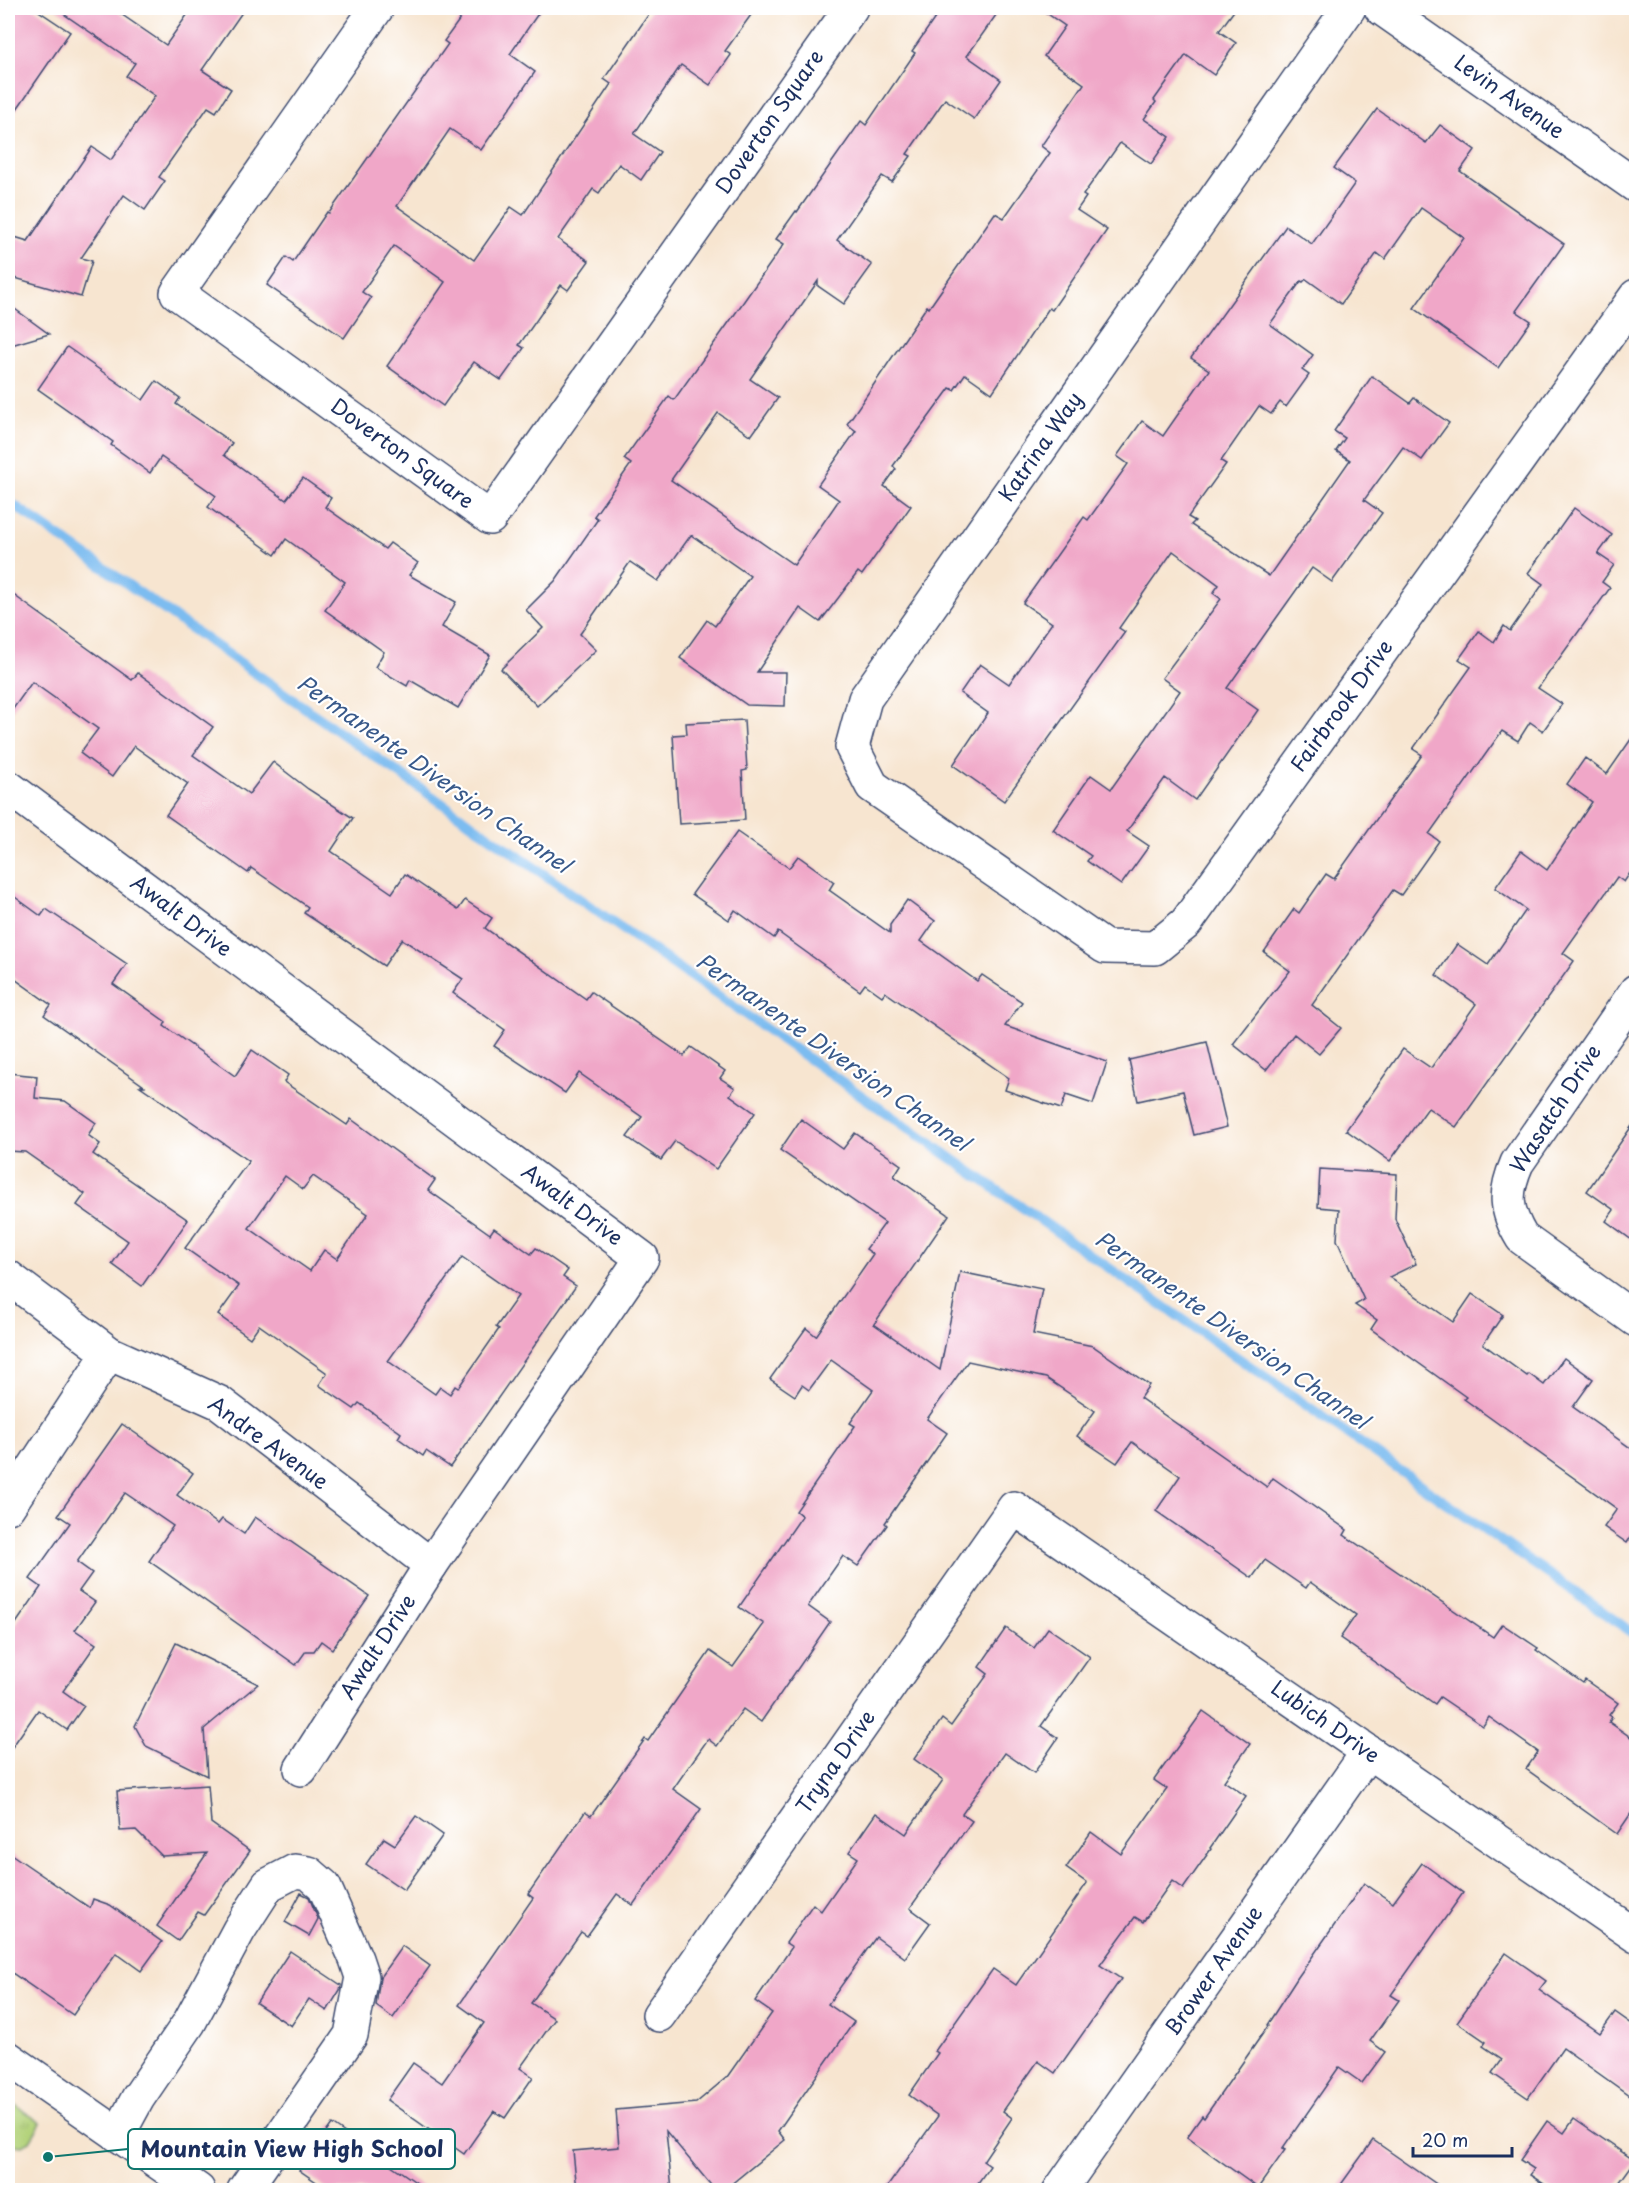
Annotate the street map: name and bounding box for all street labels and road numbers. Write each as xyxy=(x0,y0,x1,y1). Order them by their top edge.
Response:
street label: Doverton Square xyxy=(706,42,830,200)
street label: Levin Avenue xyxy=(1448,45,1572,145)
street label: Katrina Way xyxy=(990,384,1089,507)
street label: Doverton Square xyxy=(325,389,481,515)
street label: Fairbrook Drive xyxy=(1281,632,1399,778)
street label: Awalt Drive xyxy=(125,866,240,963)
street label: Wasatch Drive xyxy=(1501,1037,1608,1178)
street label: Awalt Drive xyxy=(516,1155,631,1252)
street label: Andre Avenue xyxy=(202,1387,336,1496)
street label: Awalt Drive xyxy=(330,1587,422,1705)
street label: Lubich Drive xyxy=(1265,1671,1387,1770)
street label: Tryna Drive xyxy=(787,1702,882,1819)
street label: Brower Avenue xyxy=(1156,1898,1269,2041)

